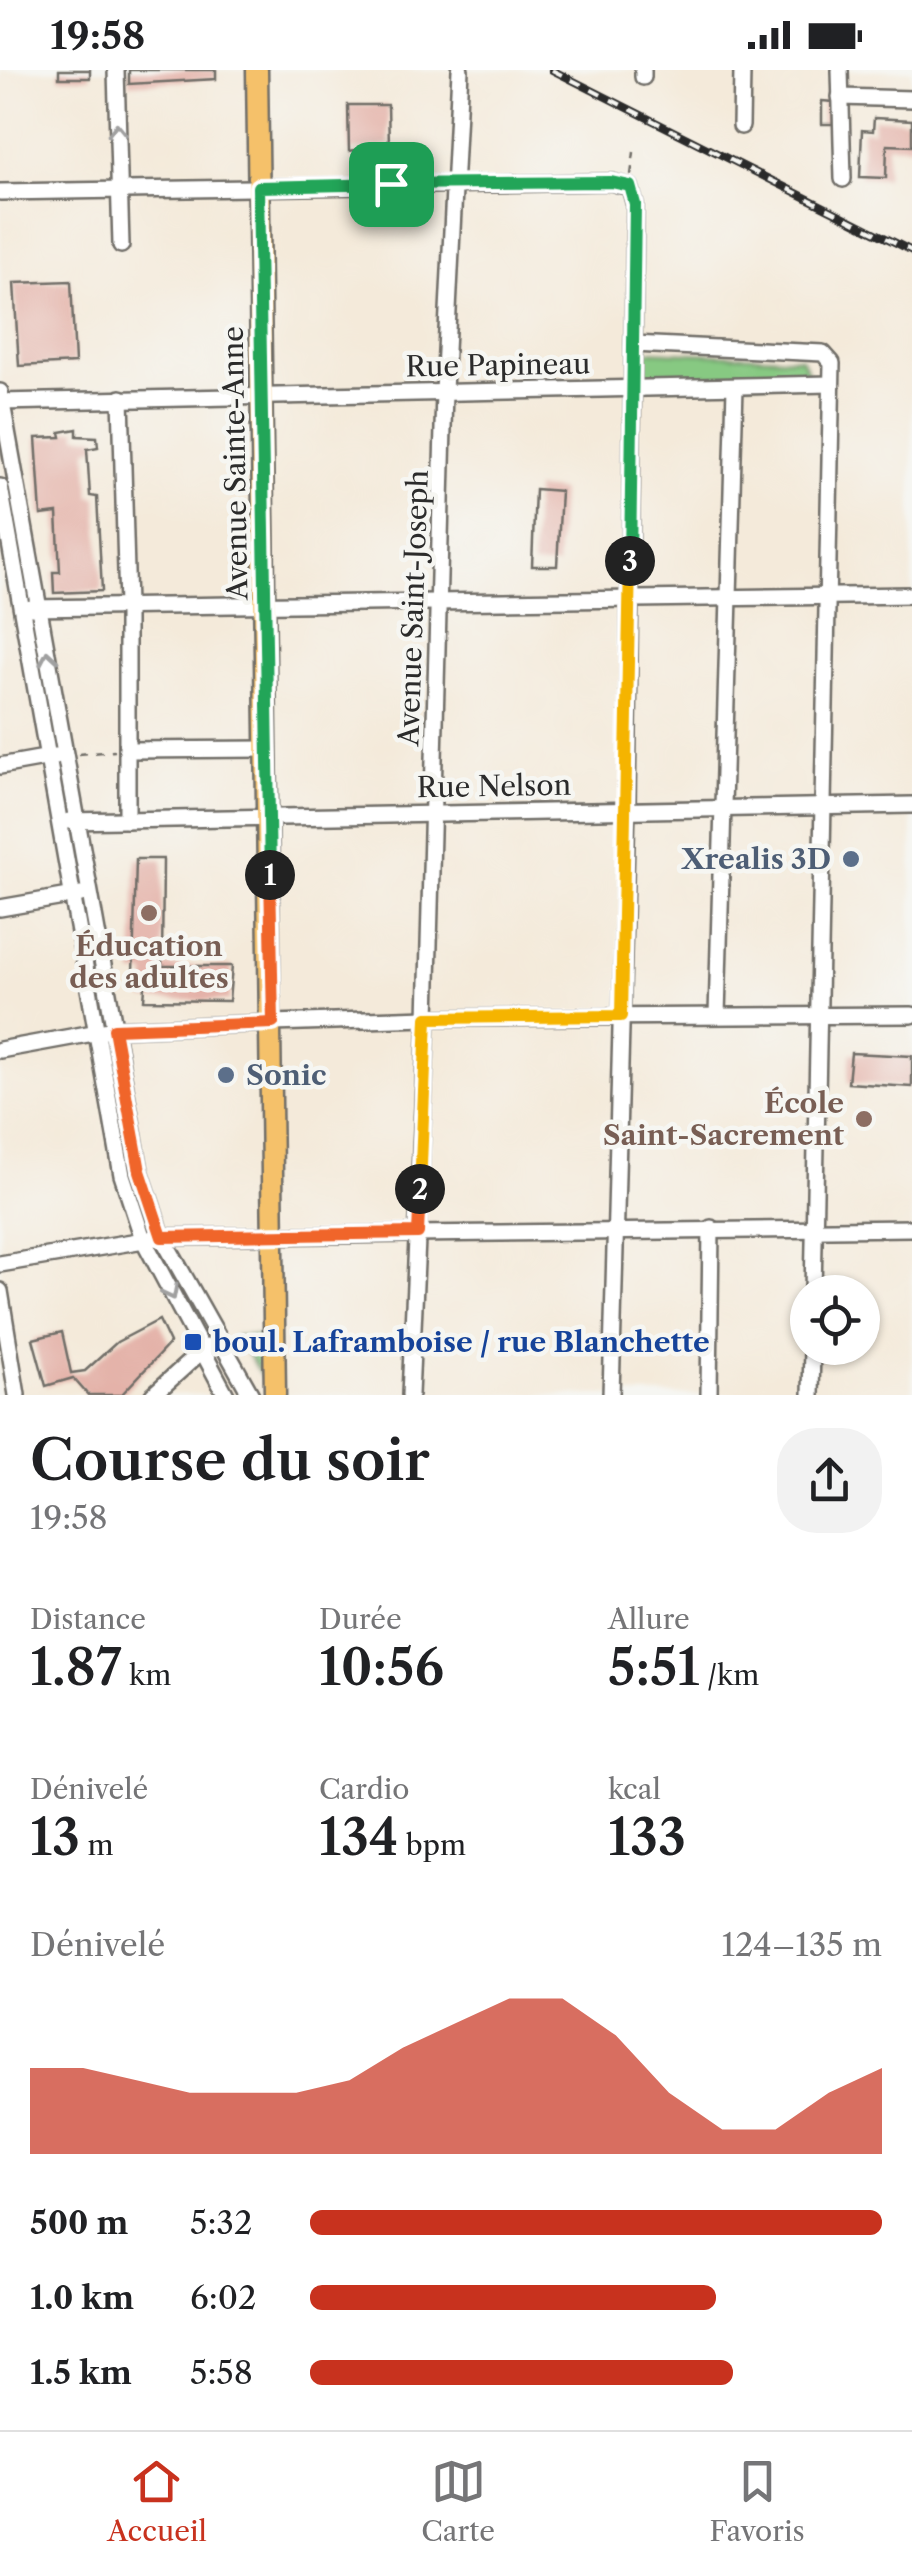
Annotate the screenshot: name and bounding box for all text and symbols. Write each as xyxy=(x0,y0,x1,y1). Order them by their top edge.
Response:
text: 19:58 xyxy=(50,12,145,59)
one-way arrow xyxy=(107,121,128,137)
pin xyxy=(349,142,434,227)
icon: arrive xyxy=(364,157,419,212)
street label: Avenue Sainte-Anne xyxy=(216,326,254,601)
street label: Rue Papineau xyxy=(405,346,591,384)
street label: Avenue Saint-Joseph xyxy=(391,469,435,748)
pin: 3 xyxy=(605,536,655,586)
text: 3 xyxy=(622,544,638,578)
one-way arrow xyxy=(38,650,59,666)
street label: Rue Nelson xyxy=(417,768,571,804)
place label: Xrealis 3D xyxy=(680,842,831,876)
marker: Xrealis 3D xyxy=(840,848,862,870)
pin: 1 xyxy=(245,850,295,900)
text: 1 xyxy=(264,858,276,892)
marker: Éducation des adultes xyxy=(138,902,160,924)
place label: Éducation des adultes xyxy=(69,929,229,995)
place label: Sonic xyxy=(246,1058,326,1092)
marker: Sonic xyxy=(215,1064,237,1086)
place label: École Saint-Sacrement xyxy=(603,1086,845,1152)
marker: École Saint-Sacrement xyxy=(853,1108,875,1130)
pin: 2 xyxy=(395,1164,445,1214)
text: 2 xyxy=(412,1172,428,1206)
map controls xyxy=(790,1275,880,1365)
button: locate xyxy=(790,1275,880,1365)
one-way arrow xyxy=(159,1283,178,1301)
place label: boul. Laframboise / rue Blanchette xyxy=(212,1325,710,1359)
marker: boul. Laframboise / rue Blanchette xyxy=(182,1331,204,1353)
text: Course du soir xyxy=(30,1427,430,1494)
button: share xyxy=(777,1428,882,1533)
text: 19:58 xyxy=(30,1498,108,1537)
text: Distance xyxy=(30,1602,146,1636)
text: Durée xyxy=(319,1602,402,1636)
text: Allure xyxy=(608,1602,690,1636)
text: 1.87 xyxy=(30,1636,122,1698)
text: 10:56 xyxy=(319,1636,444,1698)
text: 5:51 xyxy=(608,1636,699,1698)
text: km xyxy=(122,1658,171,1692)
text: /km xyxy=(699,1658,759,1692)
text: Dénivelé xyxy=(30,1772,148,1806)
text: Cardio xyxy=(319,1772,410,1806)
text: kcal xyxy=(608,1772,661,1806)
text: 13 xyxy=(30,1806,80,1868)
text: 134 xyxy=(319,1806,398,1868)
text: 133 xyxy=(608,1806,686,1868)
text: m xyxy=(80,1828,114,1862)
text: bpm xyxy=(398,1828,466,1862)
text: Dénivelé xyxy=(30,1925,165,1964)
text: 124–135 m xyxy=(721,1925,882,1964)
text: 500 m xyxy=(30,2203,128,2242)
text: 5:32 xyxy=(190,2203,252,2242)
text: 1.0 km xyxy=(30,2278,134,2317)
text: 6:02 xyxy=(190,2278,256,2317)
text: 1.5 km xyxy=(30,2353,132,2392)
text: 5:58 xyxy=(190,2353,253,2392)
tab: Accueil xyxy=(107,2454,207,2548)
tab: Carte xyxy=(421,2454,495,2548)
tab: Favoris xyxy=(709,2454,805,2548)

